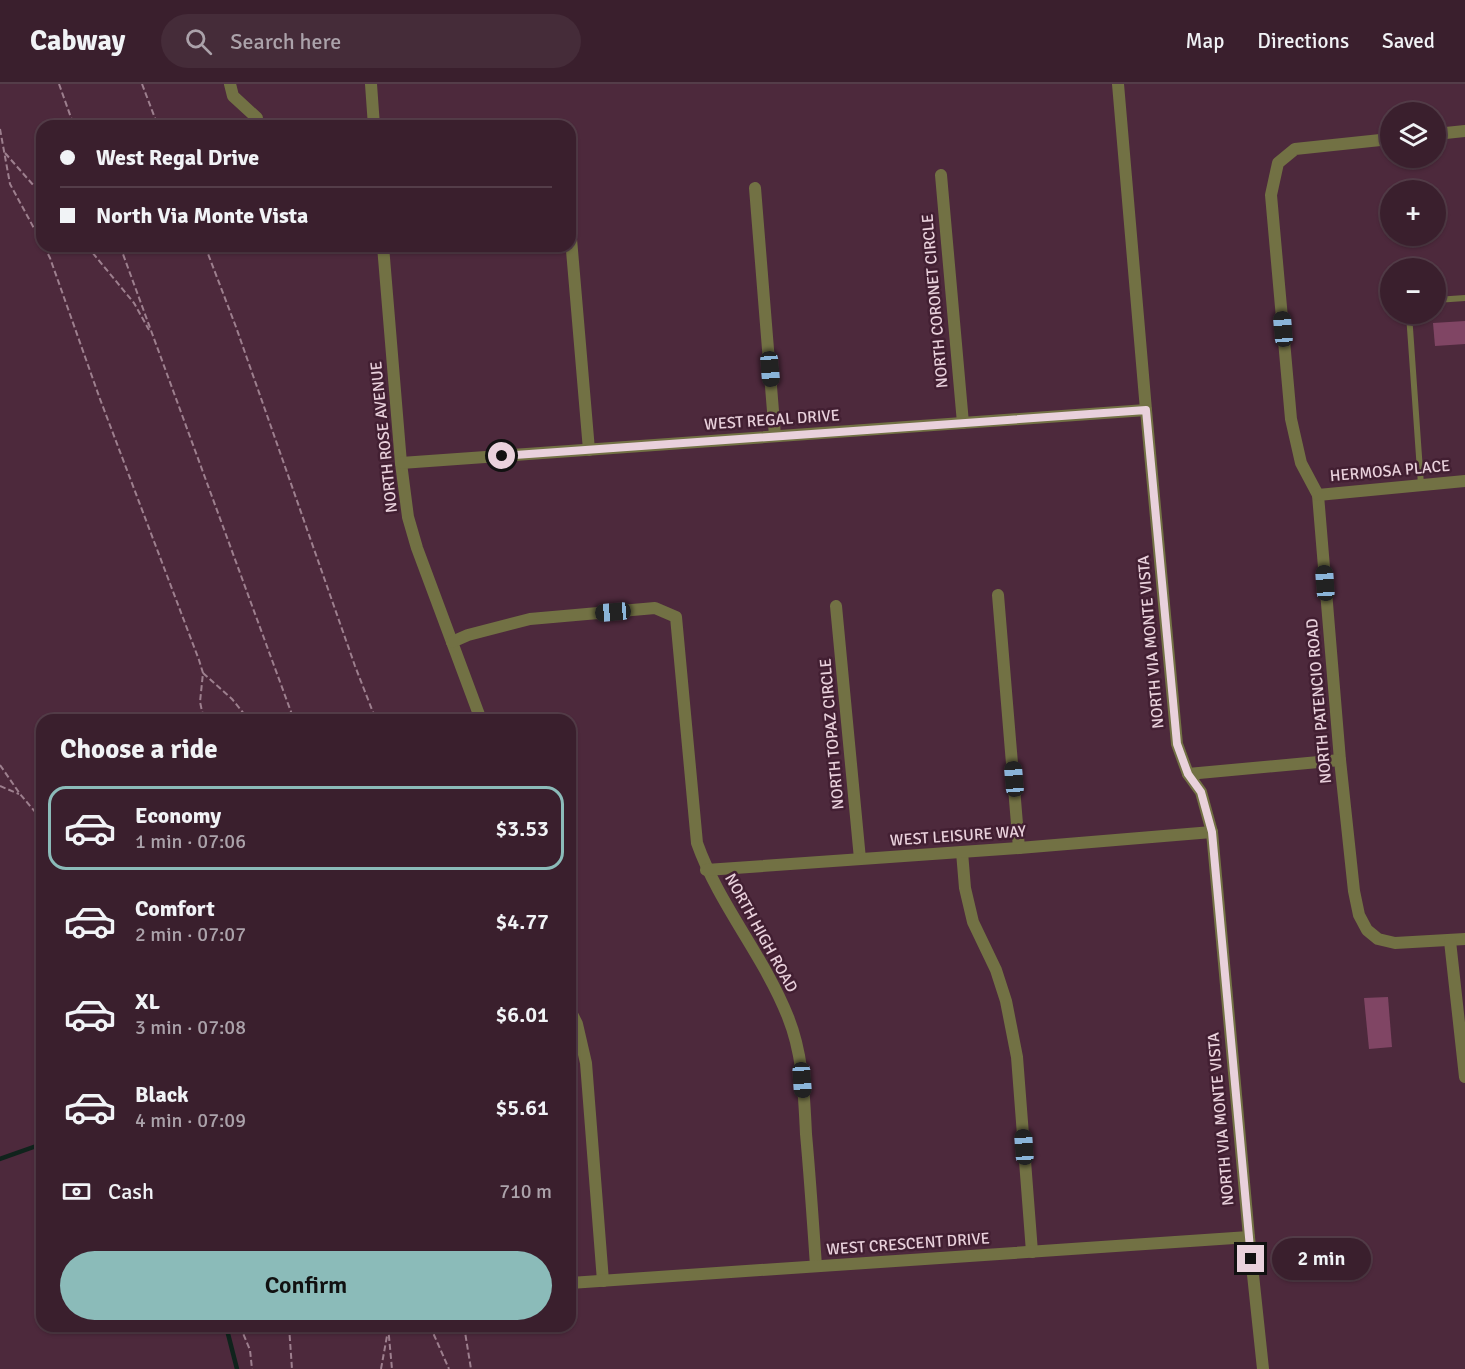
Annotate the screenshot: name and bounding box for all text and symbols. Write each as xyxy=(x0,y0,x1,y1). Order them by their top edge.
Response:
search box xyxy=(161,14,581,68)
text: Cabway xyxy=(30,24,125,58)
icon: search xyxy=(182,25,215,58)
text: Search here xyxy=(230,28,341,55)
text: Map xyxy=(1186,28,1224,54)
text: Directions xyxy=(1257,28,1349,54)
text: Saved xyxy=(1382,28,1435,54)
map controls xyxy=(1380,102,1446,324)
button: layers xyxy=(1380,102,1446,168)
text: West Regal Drive xyxy=(96,144,259,171)
button: + xyxy=(1380,180,1446,246)
text: North Via Monte Vista xyxy=(96,202,308,229)
street label: NORTH CORONET CIRCLE xyxy=(917,213,953,389)
button: − xyxy=(1380,258,1446,324)
car xyxy=(1272,310,1294,348)
car xyxy=(759,350,781,388)
street label: NORTH ROSE AVENUE xyxy=(366,360,402,514)
street label: WEST REGAL DRIVE xyxy=(704,405,840,435)
route start xyxy=(488,442,515,469)
street label: HERMOSA PLACE xyxy=(1329,456,1451,486)
street label: NORTH VIA MONTE VISTA xyxy=(1133,554,1169,730)
car xyxy=(1315,564,1335,602)
car xyxy=(594,601,632,623)
street label: NORTH PATENCIO ROAD xyxy=(1302,617,1336,785)
street label: NORTH TOPAZ CIRCLE xyxy=(815,657,849,811)
text: Choose a ride xyxy=(60,733,218,766)
car xyxy=(1003,760,1025,798)
icon: car xyxy=(63,801,117,855)
text: Economy xyxy=(135,802,221,829)
text: $3.53 xyxy=(495,815,549,842)
street label: WEST LEISURE WAY xyxy=(889,821,1027,851)
text: 1 min · 07:06 xyxy=(135,829,246,854)
street label: NORTH HIGH ROAD xyxy=(720,870,802,996)
icon: car xyxy=(63,894,117,948)
text: Comfort xyxy=(135,895,215,922)
text: $4.77 xyxy=(495,908,549,935)
text: 2 min · 07:07 xyxy=(135,922,246,947)
icon: car xyxy=(63,987,117,1041)
text: XL xyxy=(135,988,160,1015)
text: $6.01 xyxy=(495,1001,549,1028)
text: 3 min · 07:08 xyxy=(135,1015,246,1040)
street label: NORTH VIA MONTE VISTA xyxy=(1203,1031,1239,1207)
car xyxy=(792,1061,812,1099)
icon: car xyxy=(63,1080,117,1134)
text: Black xyxy=(135,1081,189,1108)
text: $5.61 xyxy=(495,1094,549,1121)
text: 4 min · 07:09 xyxy=(135,1108,246,1133)
car xyxy=(1014,1128,1034,1166)
icon: cash xyxy=(60,1175,93,1208)
text: Cash xyxy=(108,1178,154,1205)
text: 710 m xyxy=(499,1179,552,1204)
street label: WEST CRESCENT DRIVE xyxy=(826,1228,990,1260)
callout: 2 min xyxy=(1272,1238,1371,1280)
route end xyxy=(1237,1245,1264,1272)
text: 2 min xyxy=(1298,1246,1345,1271)
button: Confirm xyxy=(60,1251,552,1320)

